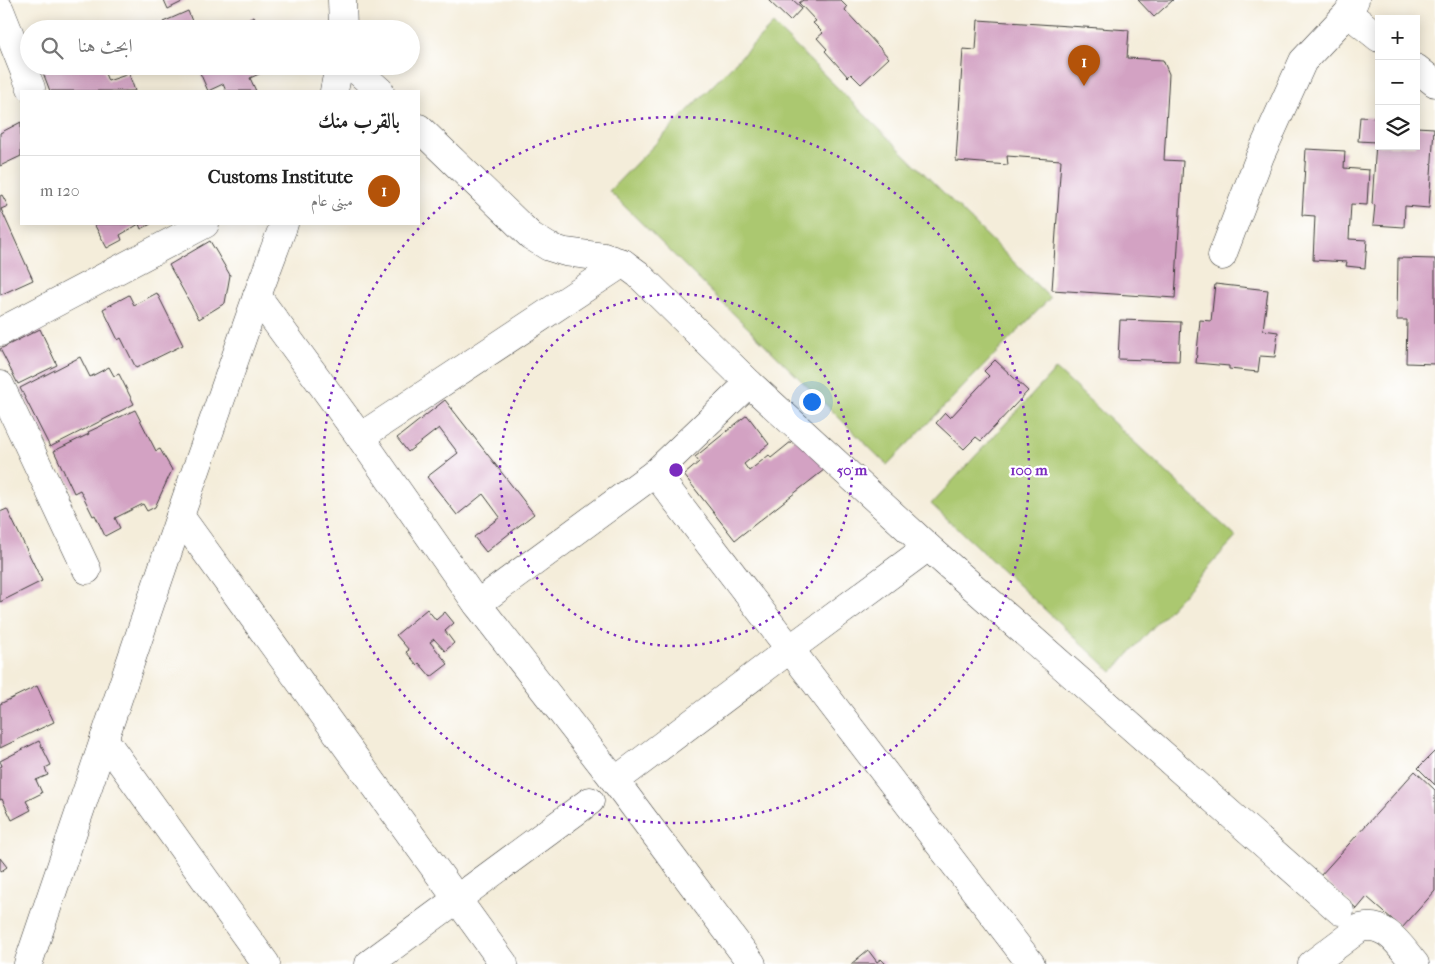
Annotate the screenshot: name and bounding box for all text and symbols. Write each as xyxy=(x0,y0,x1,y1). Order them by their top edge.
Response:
map controls xyxy=(1375,15,1420,150)
button: + xyxy=(1375,15,1420,60)
search box xyxy=(20,20,420,75)
icon: search xyxy=(38,34,66,62)
text: ابحث هنا xyxy=(78,35,133,57)
pin: 1 xyxy=(1068,45,1100,86)
button: − xyxy=(1375,60,1420,105)
button: layers xyxy=(1375,105,1420,150)
text: بالقرب منك xyxy=(318,109,400,133)
text: Customs Institute xyxy=(208,166,353,188)
text: 120 m xyxy=(40,181,80,200)
text: 1 xyxy=(381,181,387,200)
text: مبنى عام xyxy=(311,191,353,210)
your location xyxy=(799,389,825,415)
centre of rings xyxy=(667,461,685,479)
text: 50 m xyxy=(837,461,868,479)
text: 100 m xyxy=(1010,461,1048,479)

